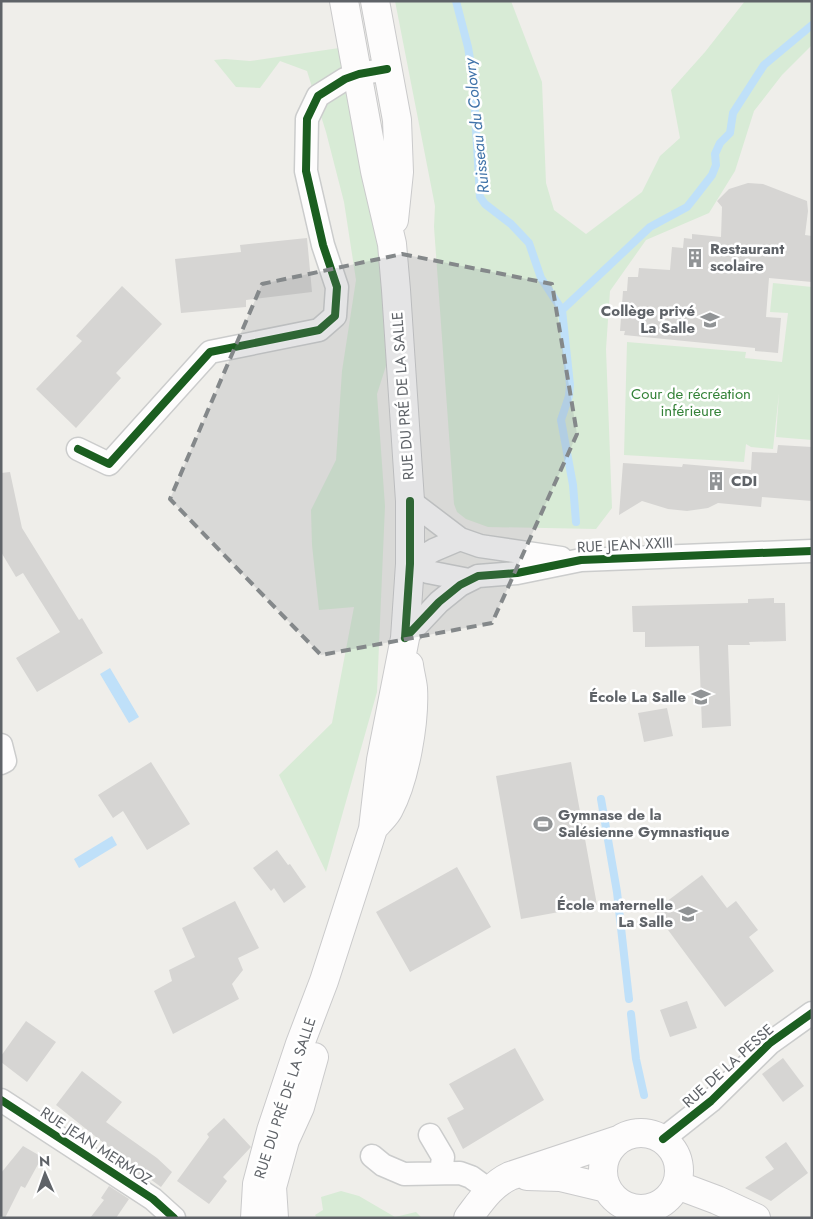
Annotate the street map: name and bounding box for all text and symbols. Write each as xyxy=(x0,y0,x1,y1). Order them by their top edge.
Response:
water label: Ruisseau du Colovry xyxy=(458,56,495,194)
place label: Restaurant scolaire xyxy=(710,238,784,277)
building icon: Restaurant scolaire xyxy=(684,247,706,269)
place label: Collège privé La Salle xyxy=(601,300,695,339)
school or university icon: Collège privé La Salle xyxy=(699,309,721,331)
street label: RUE DU PRÉ DE LA SALLE xyxy=(386,311,420,481)
park label: Cour de récréation inférieure xyxy=(631,383,751,422)
building icon: CDI xyxy=(705,470,727,492)
place label: CDI xyxy=(731,470,757,492)
street label: RUE JEAN XXIII xyxy=(576,532,674,558)
place label: École La Salle xyxy=(589,686,686,708)
school or university icon: École La Salle xyxy=(690,686,712,708)
place label: Gymnase de la Salésienne Gymnastique xyxy=(558,804,730,843)
sports icon: Gymnase de la Salésienne Gymnastique xyxy=(532,813,554,835)
place label: École maternelle La Salle xyxy=(557,894,673,933)
school or university icon: École maternelle La Salle xyxy=(677,903,699,925)
street label: RUE DU PRÉ DE LA SALLE xyxy=(249,1015,321,1181)
street label: RUE DE LA PESSE xyxy=(677,1019,779,1113)
street label: RUE JEAN MERMOZ xyxy=(37,1103,155,1189)
north arrow xyxy=(20,1149,70,1199)

